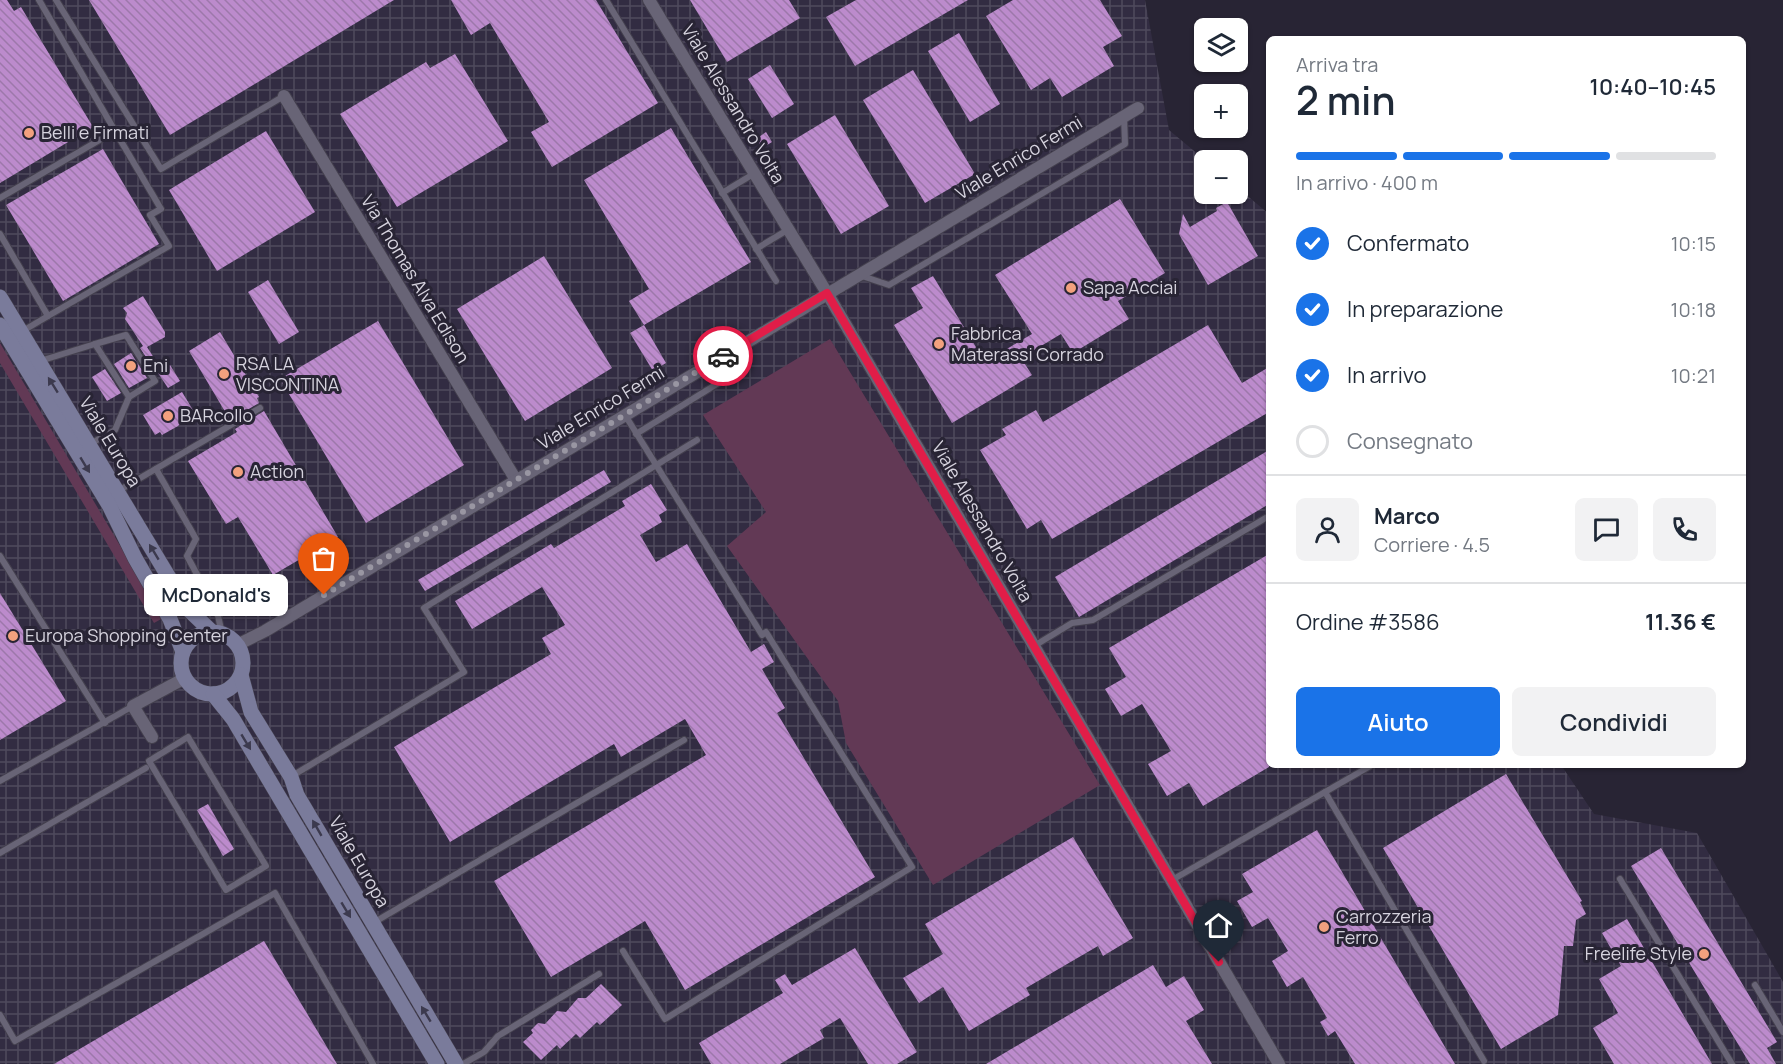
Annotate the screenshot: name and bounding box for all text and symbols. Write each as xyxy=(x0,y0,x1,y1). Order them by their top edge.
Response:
map controls xyxy=(1194,18,1248,204)
button: layers xyxy=(1194,18,1248,72)
street label: Viale Alessandro Volta xyxy=(677,19,791,188)
text: Arriva tra xyxy=(1296,51,1378,78)
text: 10:40–10:45 xyxy=(1590,72,1716,102)
text: 2 min xyxy=(1296,73,1395,127)
button: + xyxy=(1194,84,1248,138)
street label: Viale Enrico Fermi xyxy=(951,110,1086,204)
place label: Belli e Firmati xyxy=(41,120,149,144)
marker: Belli e Firmati xyxy=(22,126,36,140)
button: − xyxy=(1194,150,1248,204)
text: In arrivo · 400 m xyxy=(1296,169,1438,196)
street label: Via Thomas Alva Edison xyxy=(356,190,476,367)
icon: check xyxy=(1296,227,1329,260)
text: Confermato xyxy=(1347,228,1469,258)
text: 10:15 xyxy=(1671,230,1716,257)
place label: Sapa Acciai xyxy=(1083,275,1178,299)
marker: Sapa Acciai xyxy=(1064,281,1078,295)
icon: check xyxy=(1296,293,1329,326)
text: In preparazione xyxy=(1347,294,1503,324)
text: 10:18 xyxy=(1671,296,1716,323)
place label: Fabbrica Materassi Corrado xyxy=(951,321,1104,366)
courier xyxy=(693,326,753,386)
marker: Fabbrica Materassi Corrado xyxy=(932,337,946,351)
icon: car xyxy=(707,340,740,373)
place label: RSA LA VISCONTINA xyxy=(236,351,340,396)
place label: Eni xyxy=(143,353,168,377)
marker: Eni xyxy=(124,359,138,373)
icon: check xyxy=(1296,359,1329,392)
street label: Viale Enrico Fermi xyxy=(533,360,668,454)
text: In arrivo xyxy=(1347,360,1427,390)
text: 10:21 xyxy=(1671,362,1716,389)
marker: RSA LA VISCONTINA xyxy=(217,367,231,381)
one-way arrow xyxy=(47,377,58,393)
street label: Viale Europa xyxy=(74,392,147,491)
place label: BARcollo xyxy=(180,403,253,427)
marker: BARcollo xyxy=(161,409,175,423)
text: Consegnato xyxy=(1347,426,1473,456)
street label: Viale Alessandro Volta xyxy=(927,437,1039,606)
one-way arrow xyxy=(79,457,90,473)
place label: Action xyxy=(250,459,304,483)
marker: Action xyxy=(231,465,245,479)
button: person xyxy=(1296,498,1359,561)
button: chat xyxy=(1575,498,1638,561)
button: phone xyxy=(1653,498,1716,561)
text: Marco xyxy=(1374,501,1440,531)
text: Corriere · 4.5 xyxy=(1374,531,1490,558)
pin xyxy=(298,533,349,595)
icon: bag xyxy=(307,542,340,575)
one-way arrow xyxy=(148,544,159,560)
callout: McDonald's xyxy=(144,574,288,616)
text: McDonald's xyxy=(161,581,271,608)
text: Ordine #3586 xyxy=(1296,607,1440,637)
text: 11.36 € xyxy=(1645,607,1716,637)
place label: Europa Shopping Center xyxy=(25,623,228,647)
marker: Europa Shopping Center xyxy=(6,629,20,643)
button: Aiuto xyxy=(1296,687,1500,756)
button: Condividi xyxy=(1512,687,1716,756)
one-way arrow xyxy=(241,734,252,750)
street label: Viale Europa xyxy=(324,812,396,911)
one-way arrow xyxy=(311,820,322,836)
pin xyxy=(1193,900,1244,962)
one-way arrow xyxy=(340,902,351,918)
place label: Carrozzeria Ferro xyxy=(1336,904,1432,949)
icon: home xyxy=(1202,909,1235,942)
marker: Carrozzeria Ferro xyxy=(1317,920,1331,934)
place label: Freelife Style xyxy=(1585,941,1692,965)
marker: Freelife Style xyxy=(1697,947,1711,961)
one-way arrow xyxy=(421,1006,432,1022)

